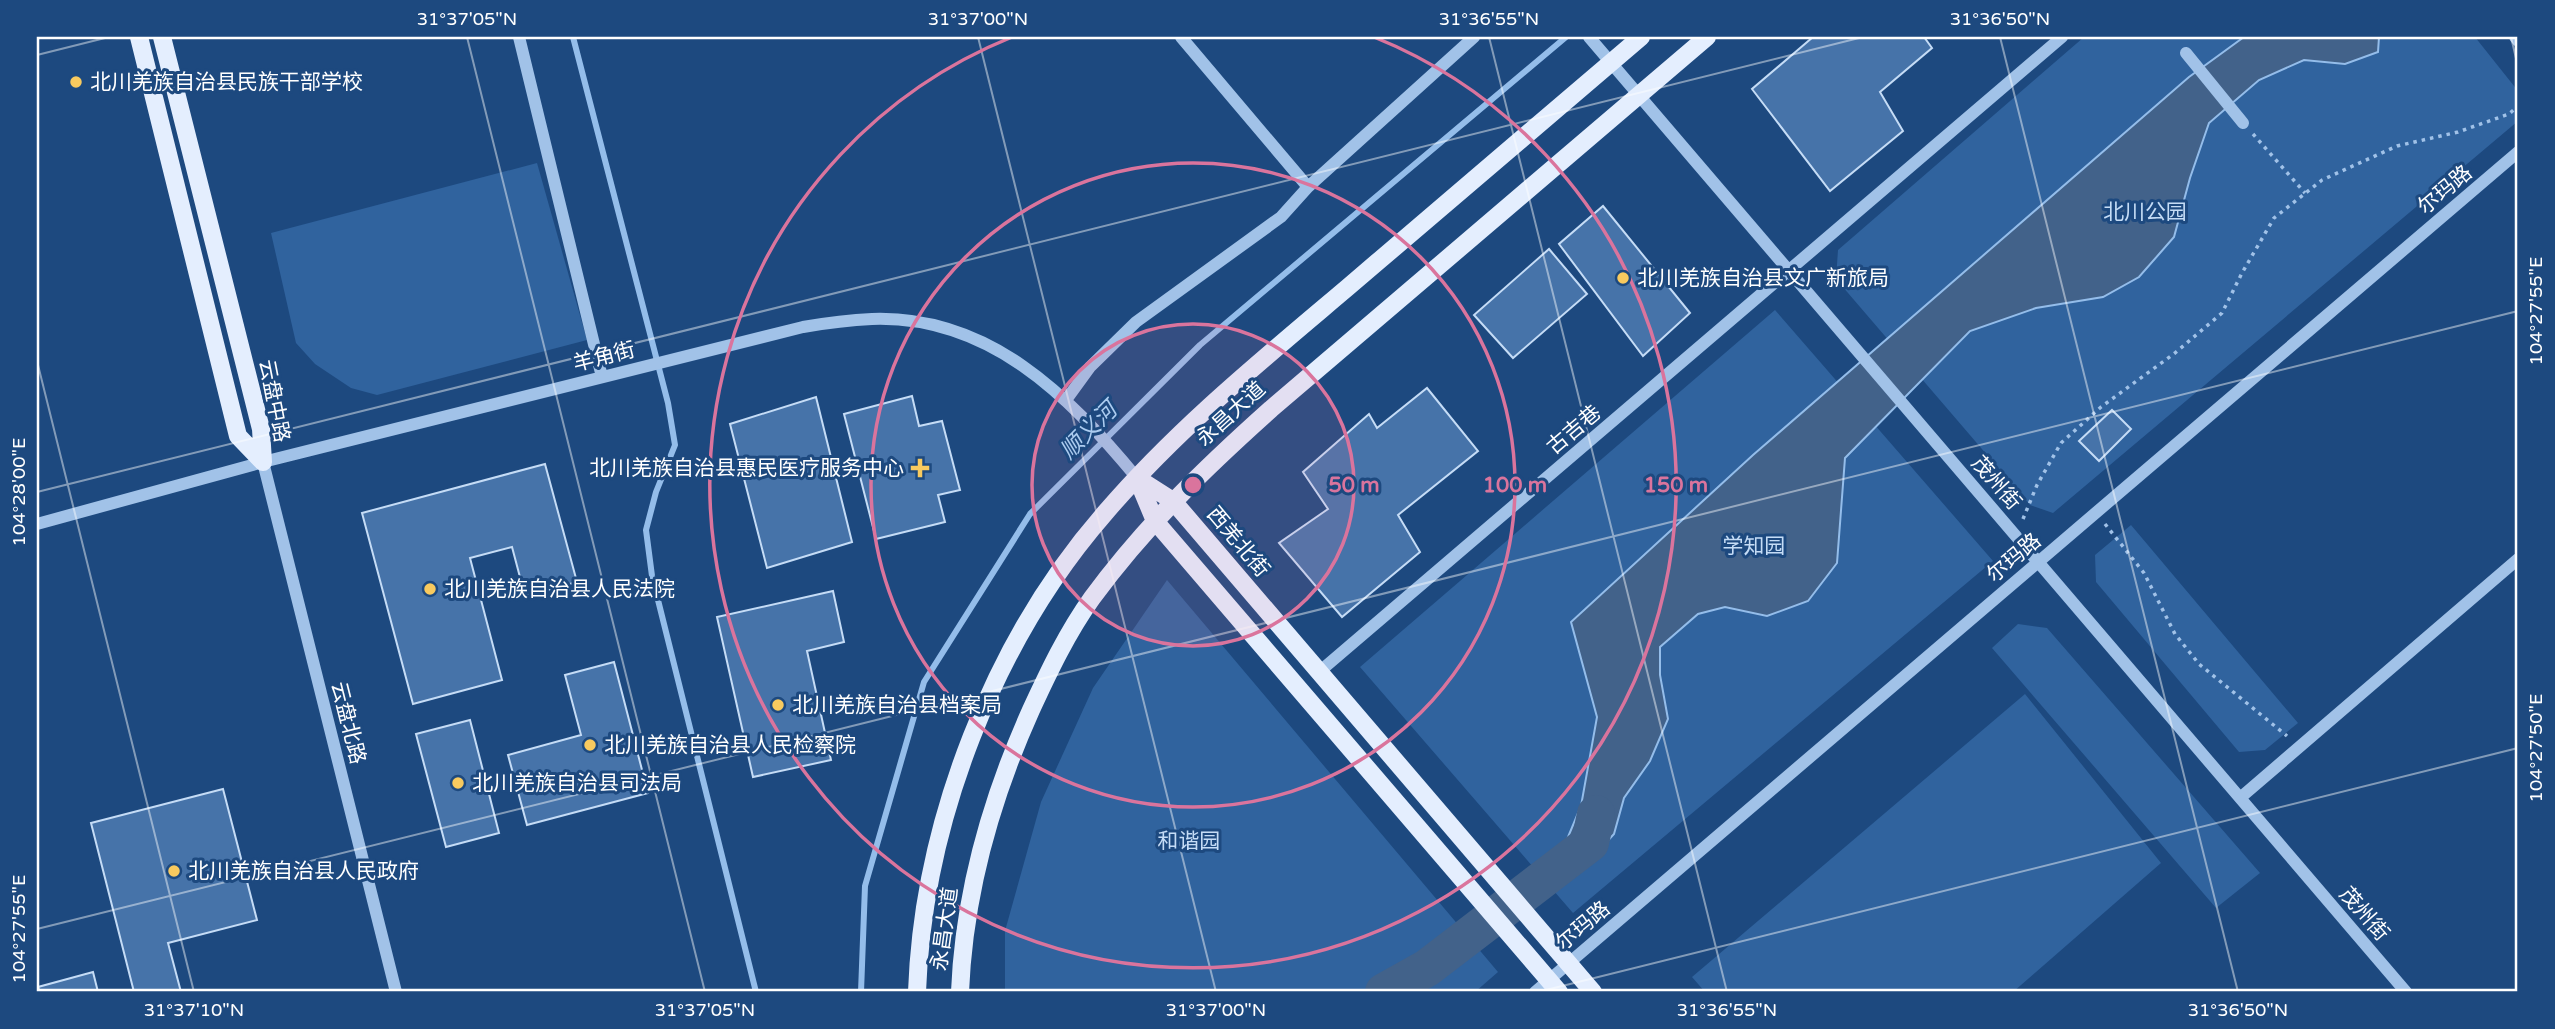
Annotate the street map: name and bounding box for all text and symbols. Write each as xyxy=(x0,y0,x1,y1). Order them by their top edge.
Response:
text: 31°37'05"N xyxy=(417,8,517,30)
text: 31°37'00"N xyxy=(928,8,1028,30)
text: 31°36'55"N xyxy=(1439,8,1539,30)
text: 31°36'50"N xyxy=(1950,8,2050,30)
place label: 北川羌族自治县民族干部学校 xyxy=(90,70,363,95)
marker: 北川羌族自治县民族干部学校 xyxy=(68,74,84,90)
street label: 尔玛路 xyxy=(2413,160,2477,220)
park label: 北川公园 xyxy=(2103,200,2187,225)
text: 104°27'55"E xyxy=(2525,257,2547,365)
place label: 北川羌族自治县文广新旅局 xyxy=(1637,266,1889,291)
marker: 北川羌族自治县文广新旅局 xyxy=(1615,270,1631,286)
street label: 羊角街 xyxy=(570,337,638,377)
street label: 云盘中路 xyxy=(254,357,294,445)
street label: 永昌大道 xyxy=(1191,377,1271,451)
water label: 顺义河 xyxy=(1055,394,1126,465)
street label: 古吉巷 xyxy=(1542,400,1606,460)
text: 104°28'00"E xyxy=(8,438,30,546)
street label: 茂州街 xyxy=(1966,451,2026,515)
place label: 北川羌族自治县惠民医疗服务中心 xyxy=(589,456,904,481)
marker: 北川羌族自治县惠民医疗服务中心 xyxy=(910,458,930,478)
centre of rings xyxy=(1181,473,1205,497)
text: 50 m xyxy=(1328,473,1380,498)
text: 100 m xyxy=(1483,473,1547,498)
text: 150 m xyxy=(1644,473,1708,498)
street label: 西羌北街 xyxy=(1201,502,1275,582)
street label: 尔玛路 xyxy=(1982,528,2046,588)
park label: 学知园 xyxy=(1723,534,1786,559)
place label: 北川羌族自治县人民法院 xyxy=(444,577,675,602)
marker: 北川羌族自治县人民法院 xyxy=(422,581,438,597)
street label: 云盘北路 xyxy=(326,679,370,767)
place label: 北川羌族自治县档案局 xyxy=(792,693,1002,718)
text: 104°27'50"E xyxy=(2525,694,2547,802)
marker: 北川羌族自治县档案局 xyxy=(770,697,786,713)
place label: 北川羌族自治县人民检察院 xyxy=(604,733,856,758)
marker: 北川羌族自治县人民检察院 xyxy=(582,737,598,753)
place label: 北川羌族自治县司法局 xyxy=(472,771,682,796)
marker: 北川羌族自治县司法局 xyxy=(450,775,466,791)
park label: 和谐园 xyxy=(1158,829,1221,854)
place label: 北川羌族自治县人民政府 xyxy=(188,859,419,884)
marker: 北川羌族自治县人民政府 xyxy=(166,863,182,879)
text: 104°27'55"E xyxy=(8,875,30,983)
street label: 茂州街 xyxy=(2334,882,2394,946)
street label: 永昌大道 xyxy=(927,886,963,972)
street label: 尔玛路 xyxy=(1551,896,1615,956)
text: 31°37'10"N xyxy=(144,999,244,1021)
text: 31°37'05"N xyxy=(655,999,755,1021)
text: 31°37'00"N xyxy=(1166,999,1266,1021)
text: 31°36'55"N xyxy=(1677,999,1777,1021)
text: 31°36'50"N xyxy=(2188,999,2288,1021)

